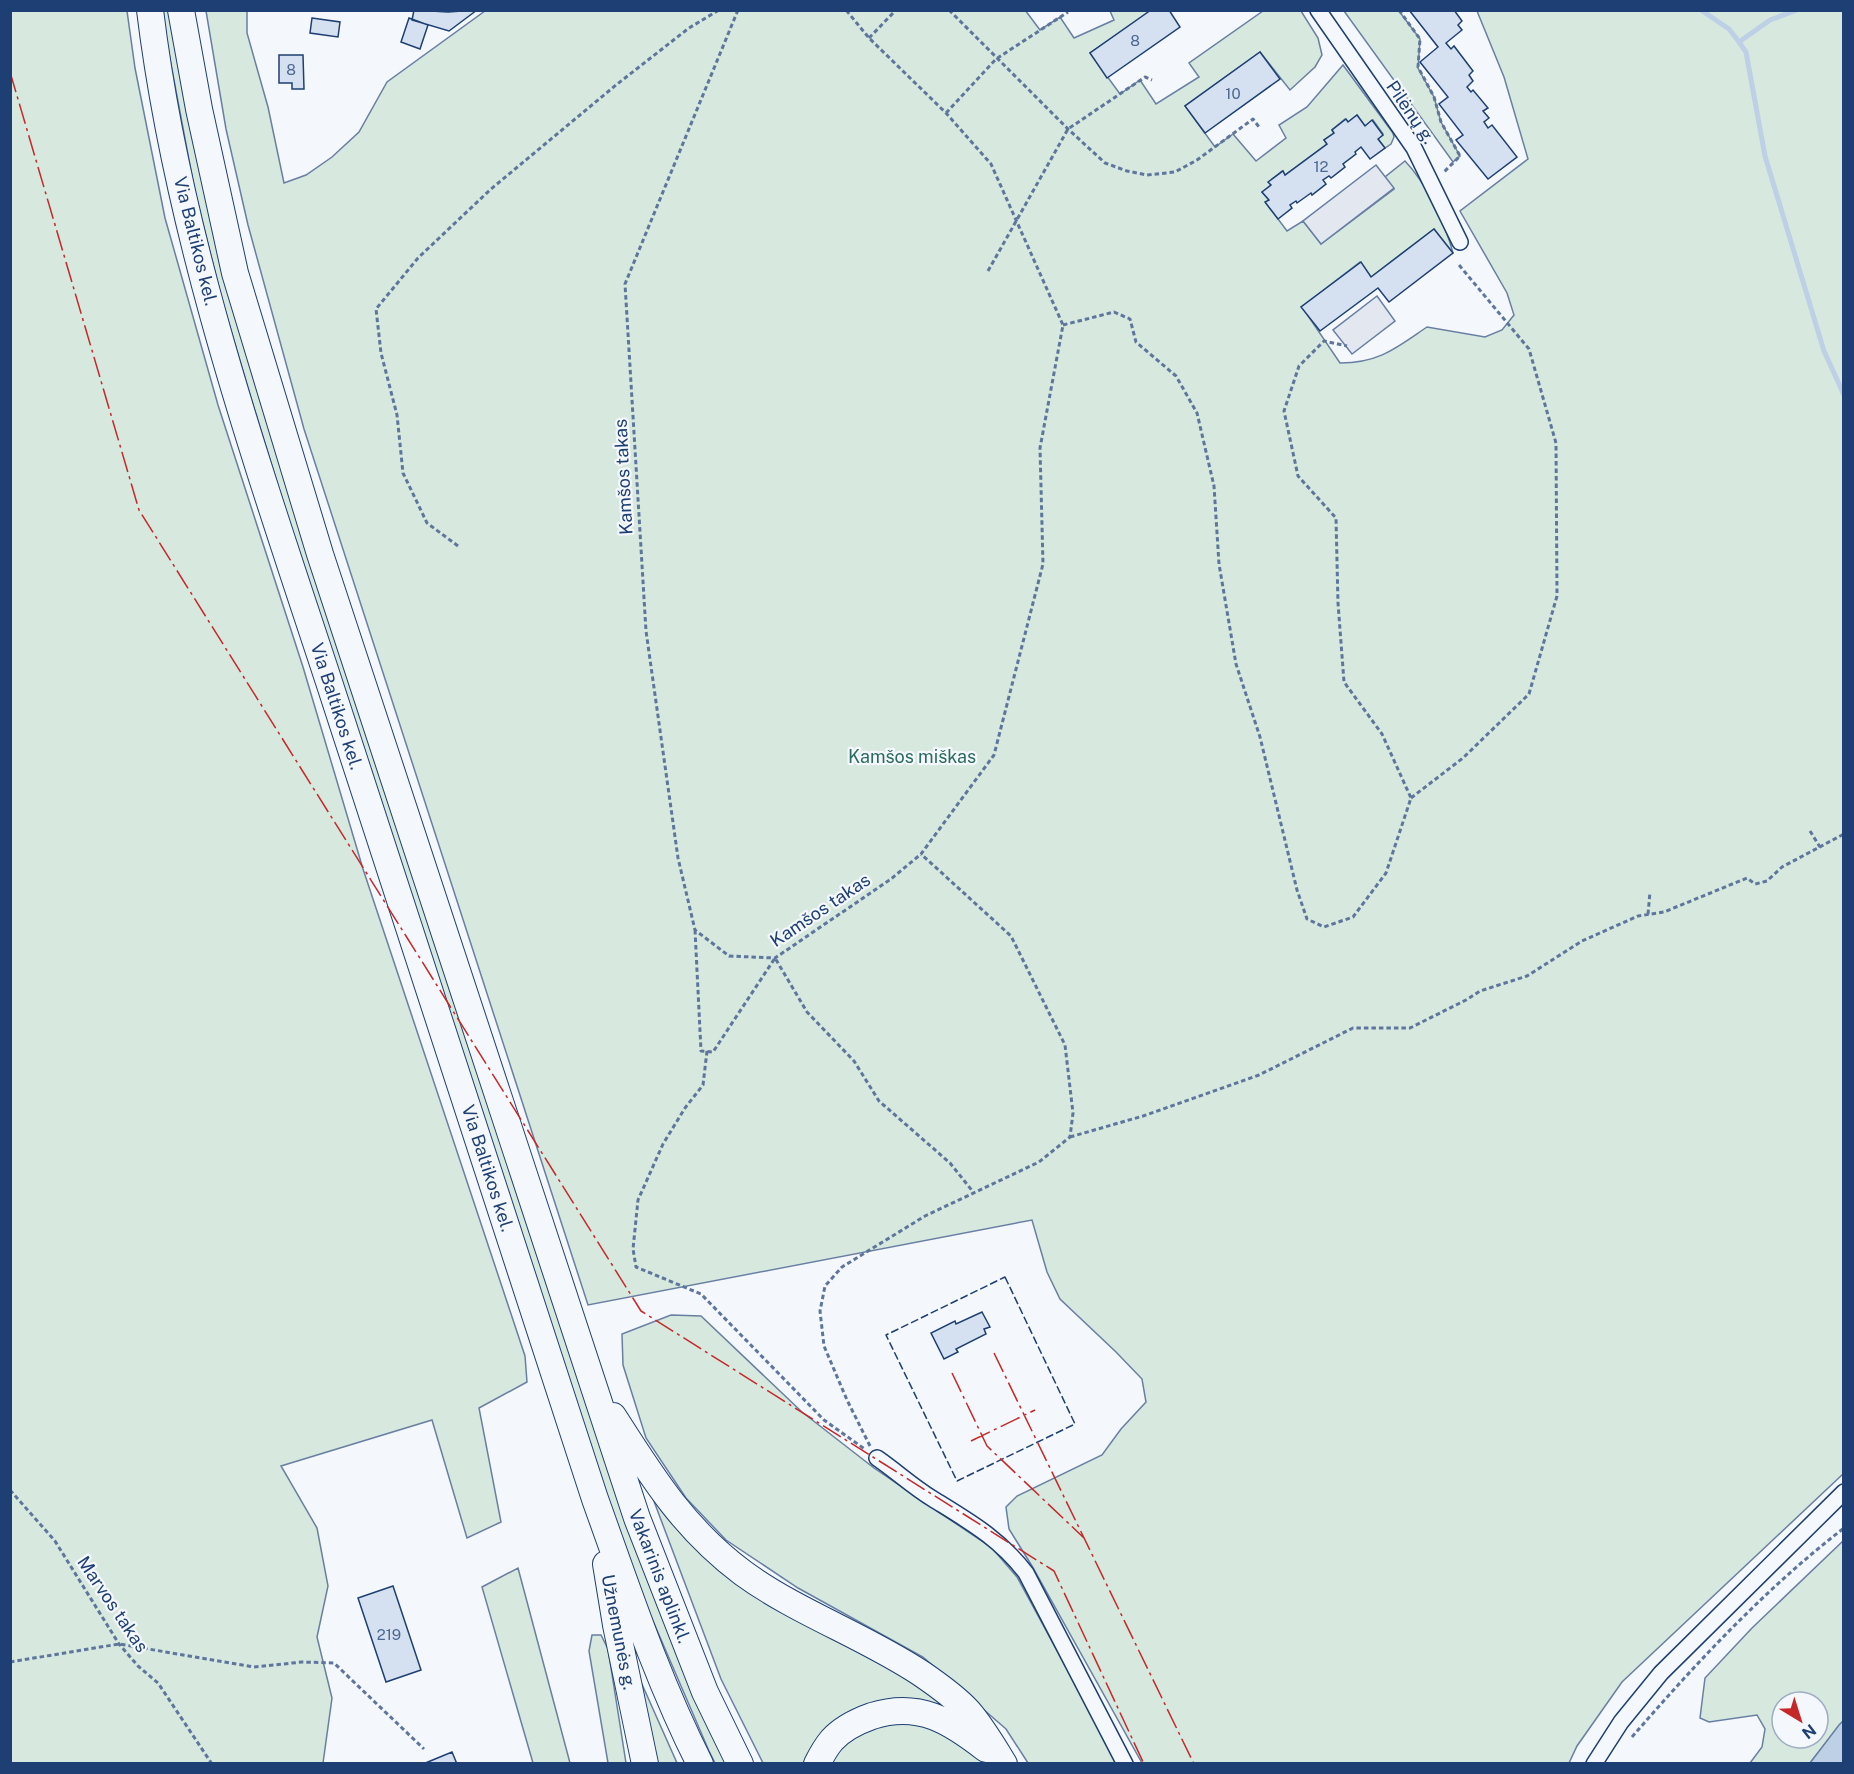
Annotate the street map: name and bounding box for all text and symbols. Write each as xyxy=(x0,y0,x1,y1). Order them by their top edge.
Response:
house number: 8 xyxy=(1130,32,1140,49)
house number: 8 xyxy=(286,61,296,78)
street label: Pilėnų g. xyxy=(1382,76,1440,148)
house number: 10 xyxy=(1225,85,1241,102)
house number: 12 xyxy=(1313,158,1329,175)
street label: Via Baltikos kel. xyxy=(170,174,222,308)
street label: Kamšos takas xyxy=(609,419,637,535)
street label: Via Baltikos kel. xyxy=(307,640,367,772)
park label: Kamšos miškas xyxy=(848,746,976,767)
street label: Kamšos takas xyxy=(766,869,874,951)
street label: Via Baltikos kel. xyxy=(458,1102,518,1234)
street label: Vakarinis aplinkl. xyxy=(625,1506,695,1646)
street label: Marvos takas xyxy=(73,1552,153,1656)
street label: Užnemunės g. xyxy=(598,1572,640,1692)
house number: 219 xyxy=(377,1626,401,1643)
north arrow xyxy=(1770,1690,1830,1750)
text: N xyxy=(1798,1720,1820,1743)

